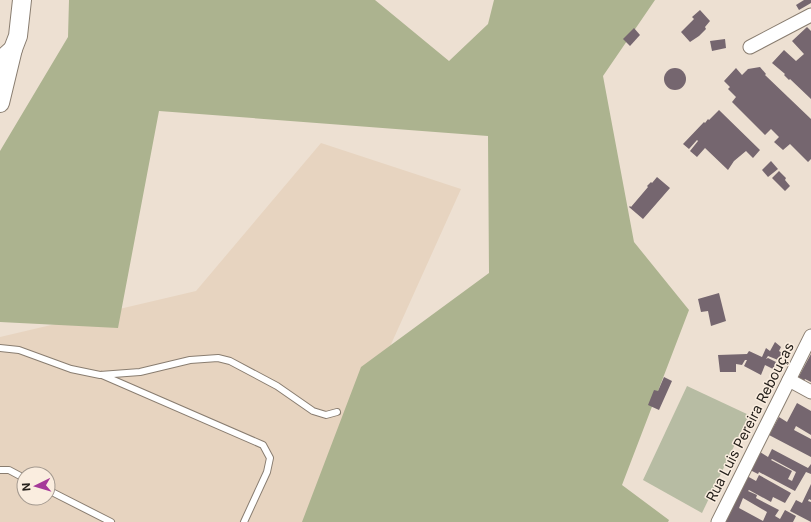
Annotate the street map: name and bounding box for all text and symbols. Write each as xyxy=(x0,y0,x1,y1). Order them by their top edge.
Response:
street label: Rua Luis Pereira Rebouças xyxy=(702,339,797,504)
north arrow xyxy=(16,466,56,506)
text: N xyxy=(19,482,33,492)

